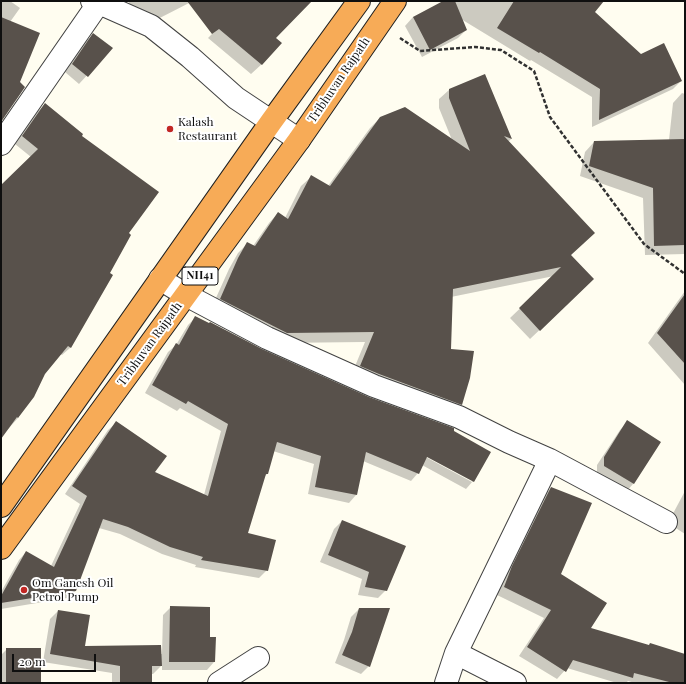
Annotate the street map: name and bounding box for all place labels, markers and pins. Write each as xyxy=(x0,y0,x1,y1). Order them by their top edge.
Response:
place label: Kalash Restaurant xyxy=(178,115,237,143)
marker: Kalash Restaurant xyxy=(165,124,175,134)
place label: Om Ganesh Oil Petrol Pump xyxy=(32,576,113,604)
marker: Om Ganesh Oil Petrol Pump xyxy=(19,585,29,595)

